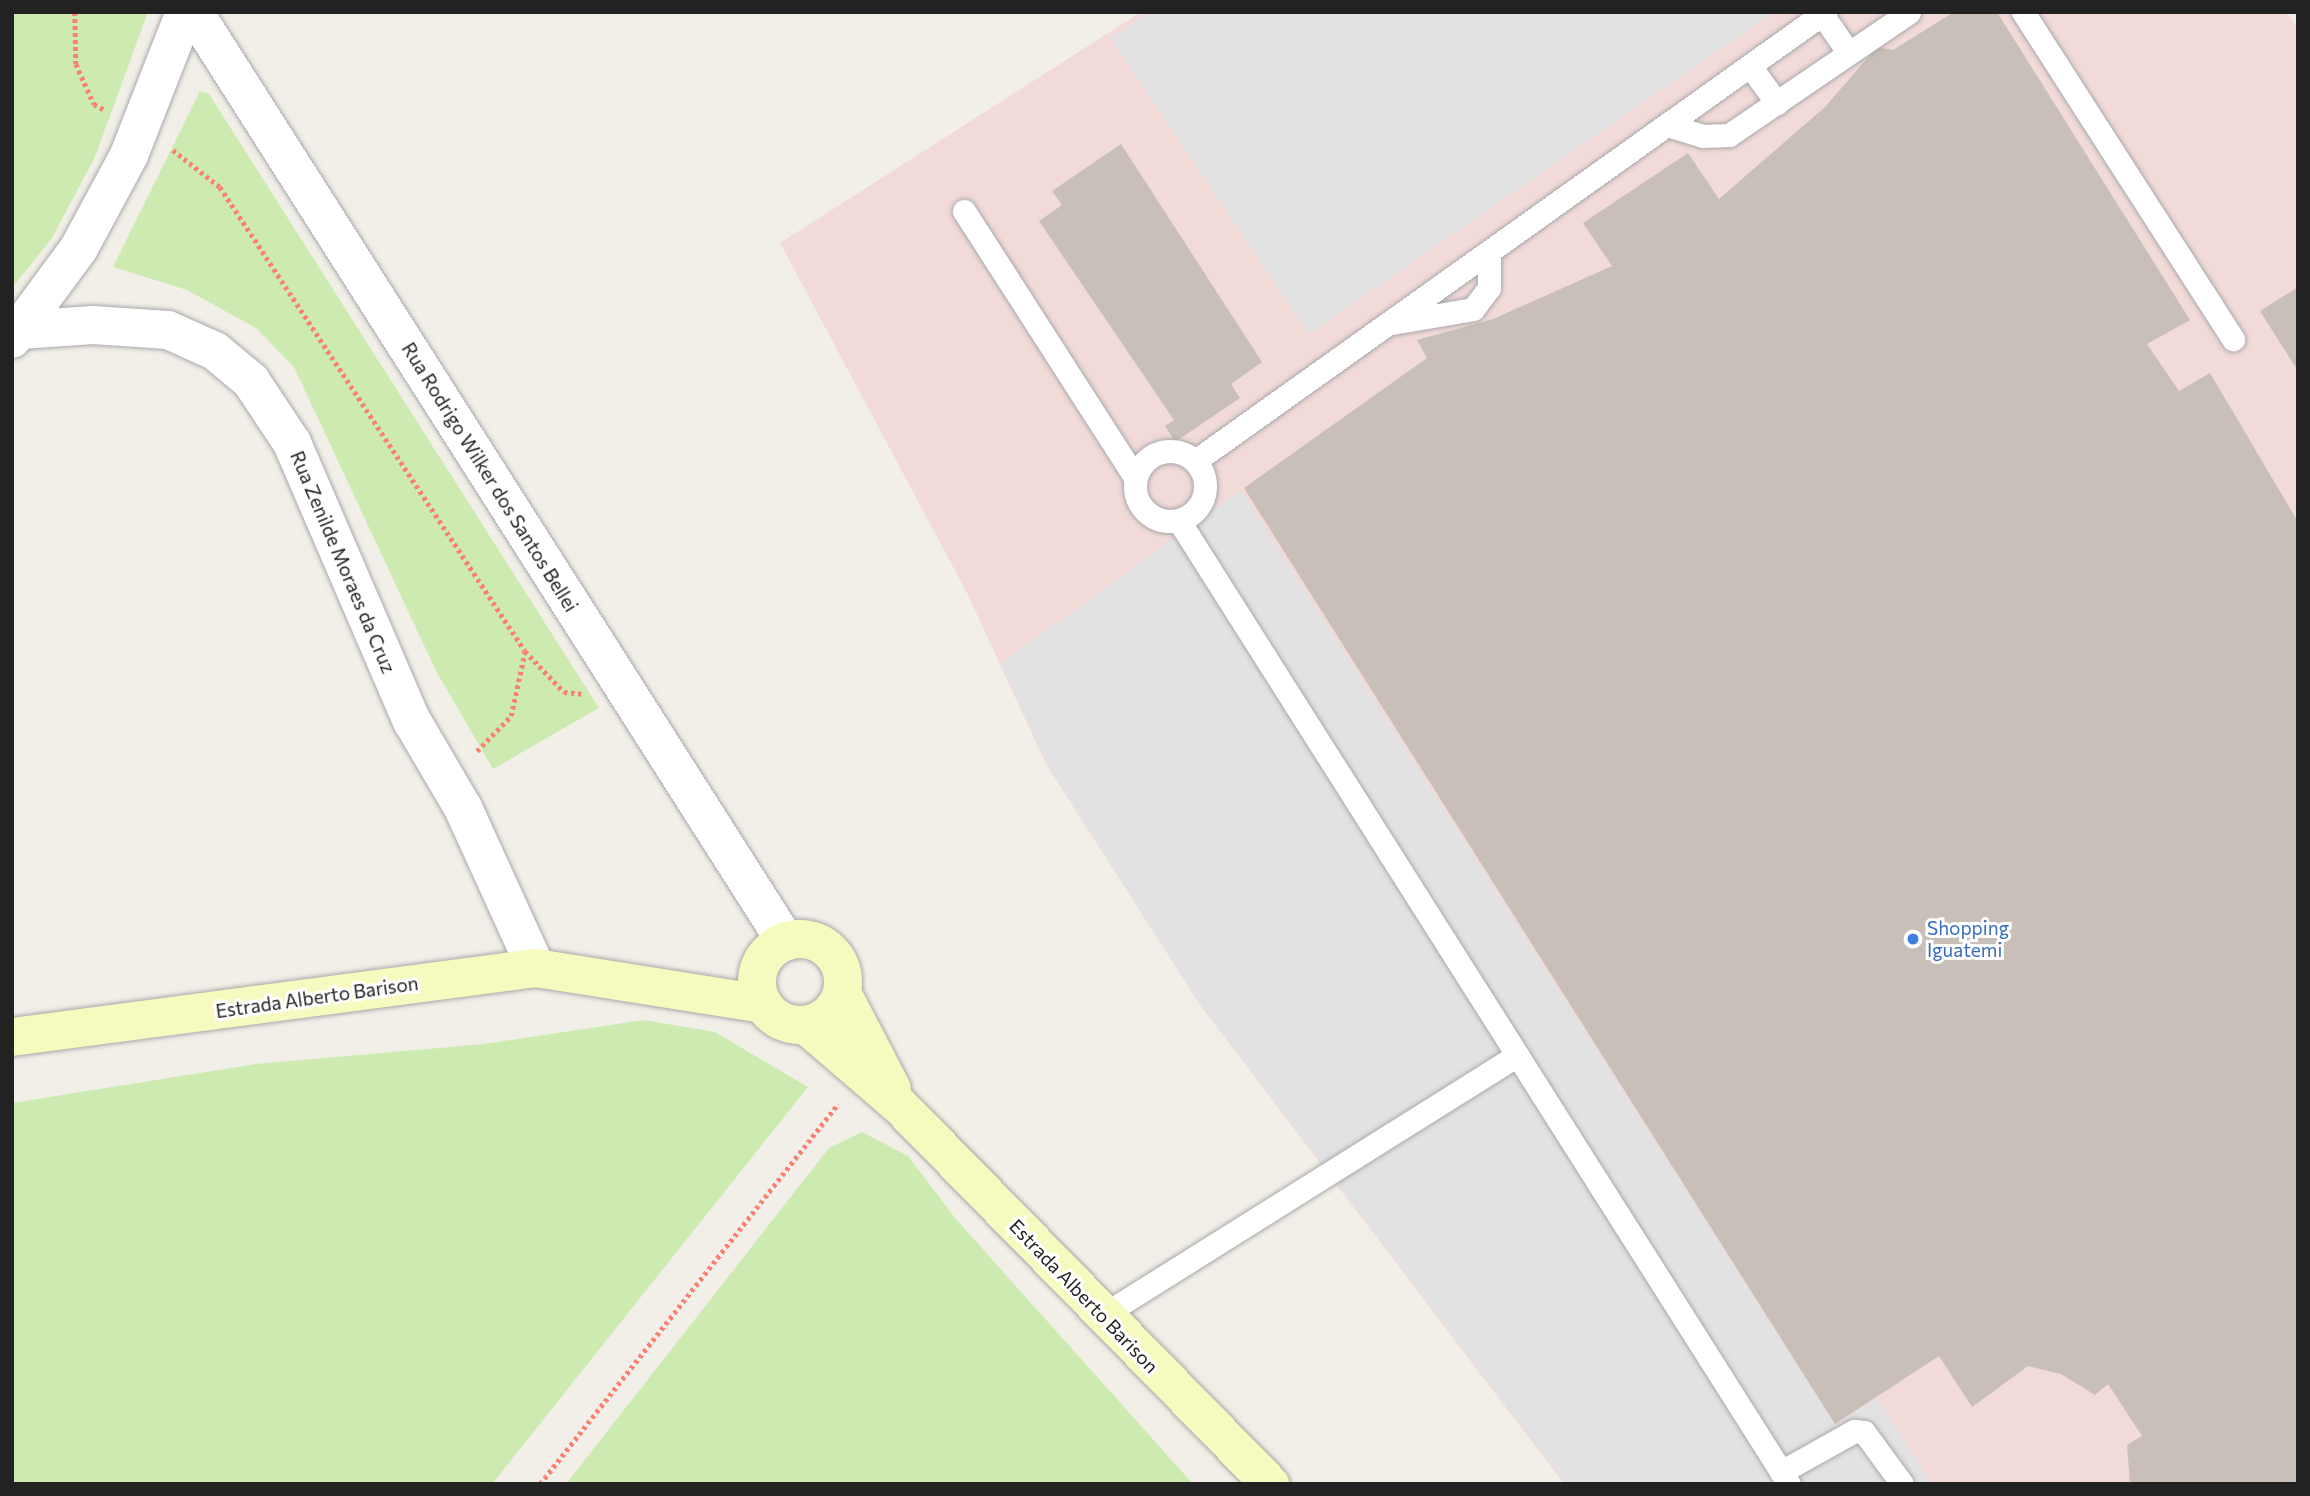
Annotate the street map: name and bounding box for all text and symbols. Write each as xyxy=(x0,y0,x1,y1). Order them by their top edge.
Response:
street label: Rua Rodrigo Wilker dos Santos Bellei xyxy=(397,338,583,616)
street label: Rua Zenilde Moraes da Cruz xyxy=(286,447,400,677)
place label: Shopping Iguatemi xyxy=(1927,917,2009,961)
marker: Shopping Iguatemi xyxy=(1905,931,1921,947)
street label: Estrada Alberto Barison xyxy=(214,971,420,1023)
street label: Estrada Alberto Barison xyxy=(1005,1215,1163,1377)

